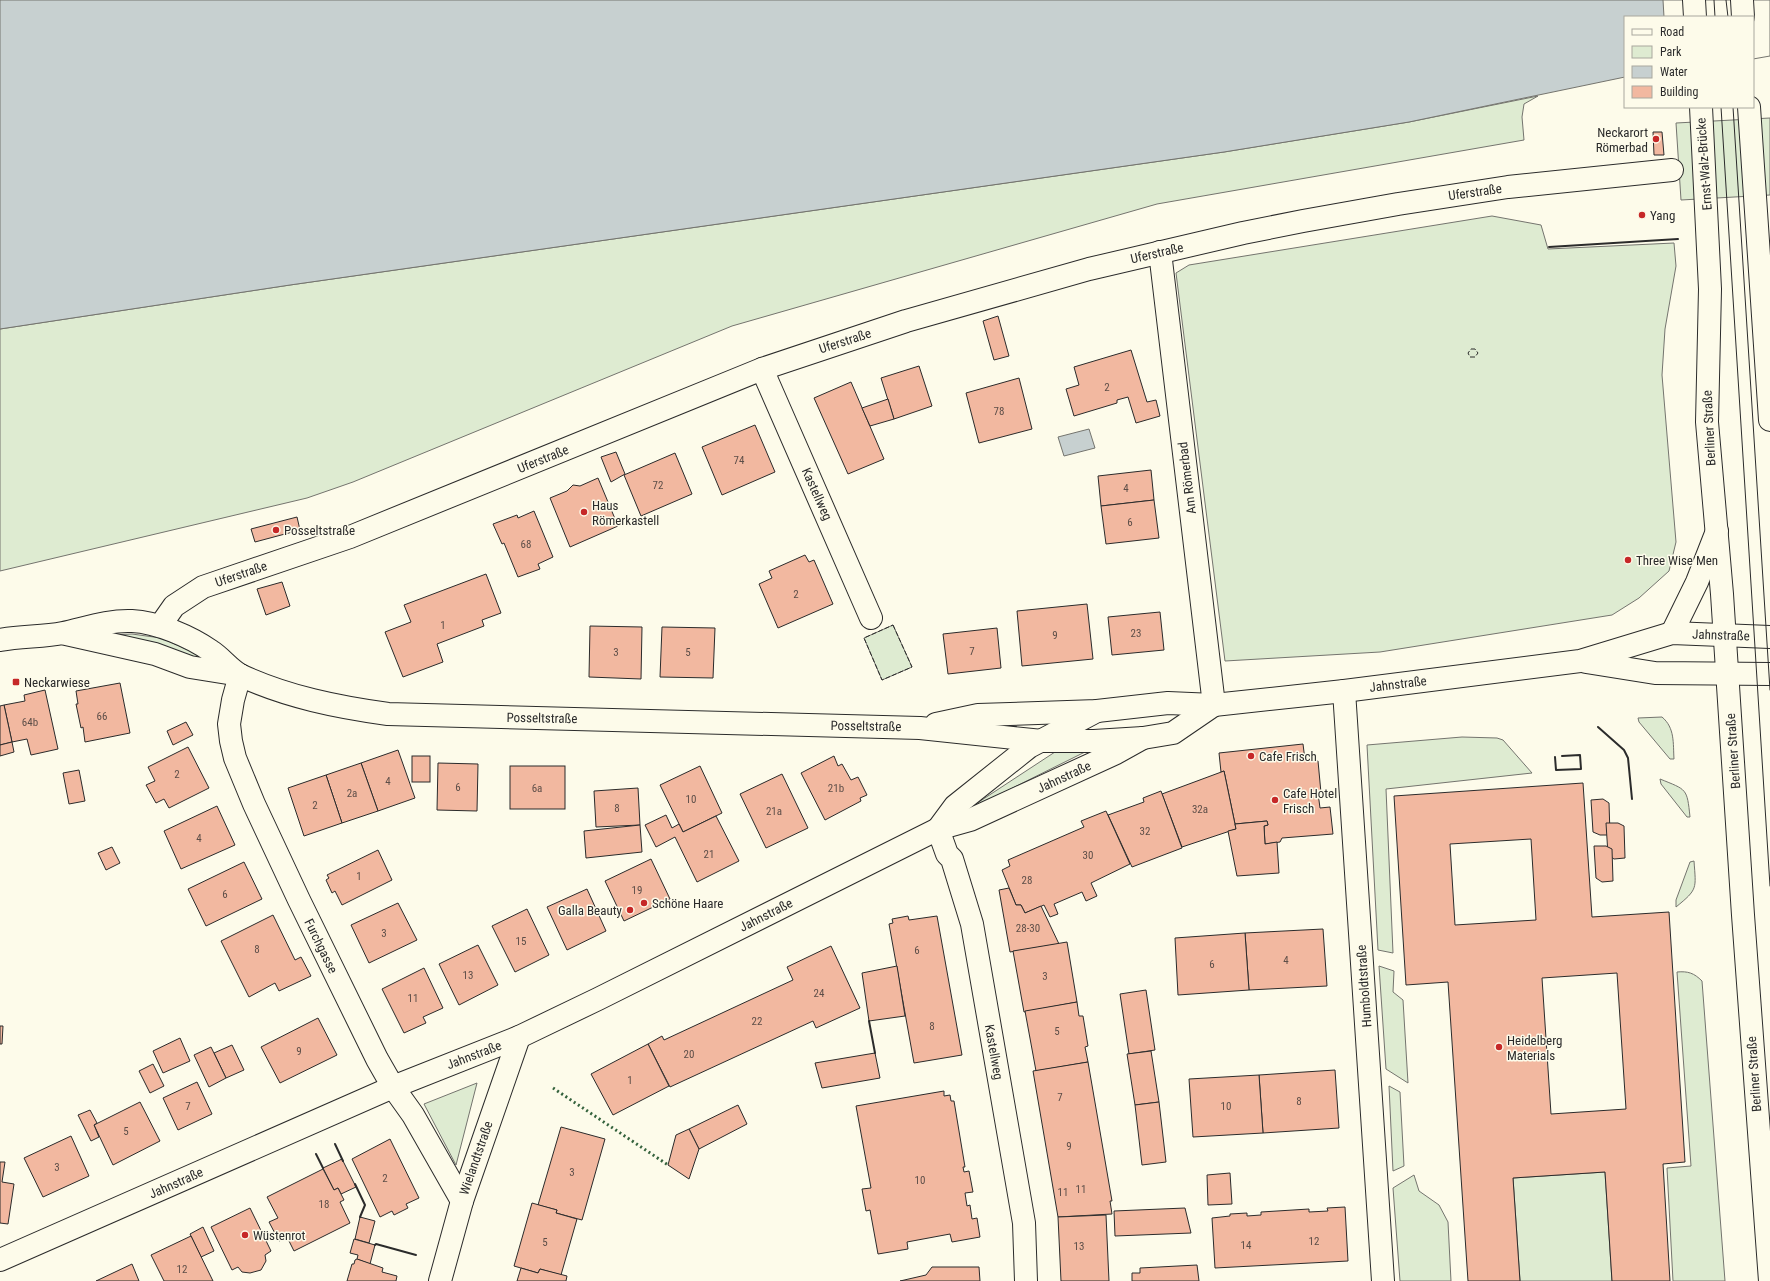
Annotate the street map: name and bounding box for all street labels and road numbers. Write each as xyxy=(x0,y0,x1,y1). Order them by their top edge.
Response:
street label: Ernst-Walz-Brücke xyxy=(1693,117,1715,211)
street label: Uferstraße xyxy=(1447,181,1503,203)
street label: Uferstraße xyxy=(1129,240,1185,266)
street label: Uferstraße xyxy=(817,326,873,356)
street label: Berliner Straße xyxy=(1700,390,1718,466)
street label: Am Römerbad xyxy=(1175,441,1199,515)
street label: Uferstraße xyxy=(515,442,571,476)
street label: Kastellweg xyxy=(799,465,835,523)
street label: Uferstraße xyxy=(213,558,269,590)
street label: Jahnstraße xyxy=(1692,626,1750,644)
street label: Jahnstraße xyxy=(1368,673,1428,695)
street label: Posseltstraße xyxy=(506,710,578,726)
street label: Berliner Straße xyxy=(1723,713,1743,789)
street label: Posseltstraße xyxy=(830,718,902,734)
street label: Jahnstraße xyxy=(1035,758,1093,796)
street label: Jahnstraße xyxy=(737,895,795,935)
street label: Furchgasse xyxy=(301,916,341,976)
street label: Humboldtstraße xyxy=(1354,944,1374,1028)
street label: Kastellweg xyxy=(982,1023,1006,1081)
street label: Berliner Straße xyxy=(1744,1036,1764,1112)
street label: Jahnstraße xyxy=(444,1038,504,1072)
street label: Wielandtstraße xyxy=(456,1119,496,1197)
street label: Jahnstraße xyxy=(147,1164,205,1202)

